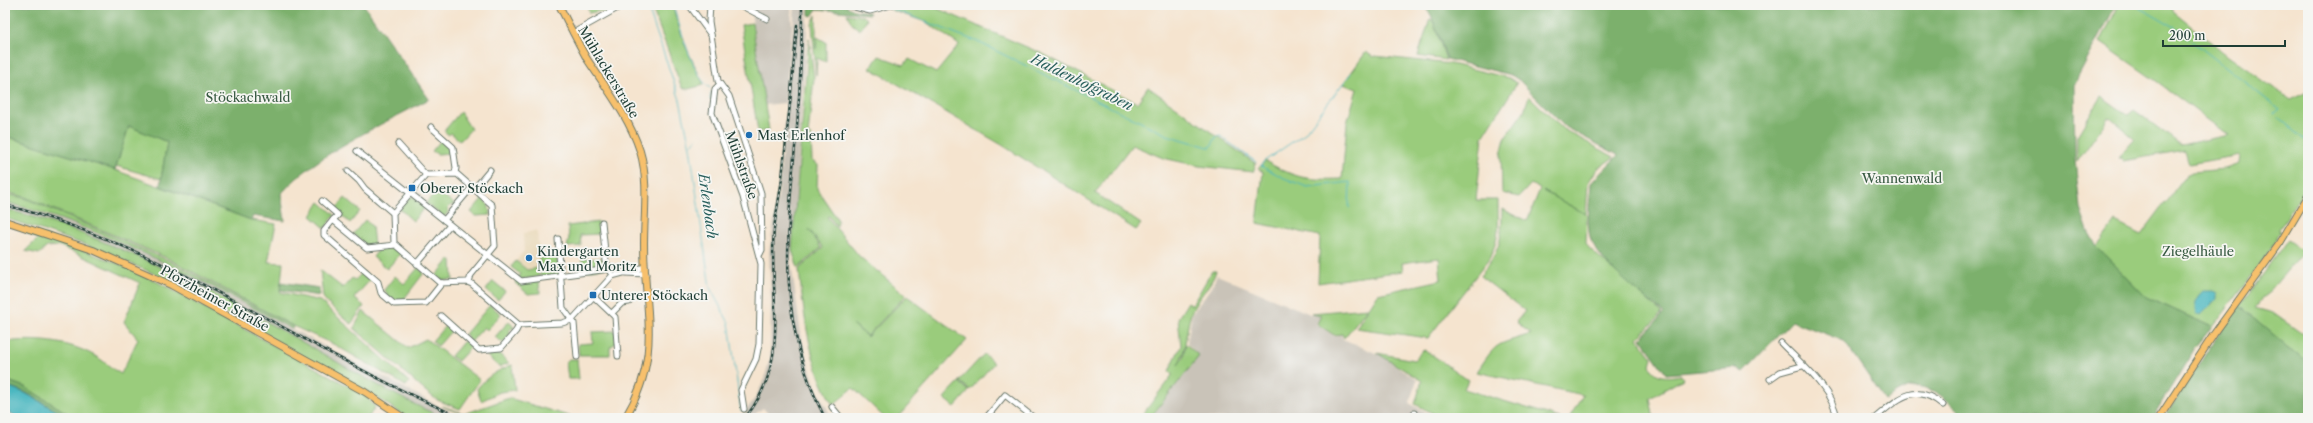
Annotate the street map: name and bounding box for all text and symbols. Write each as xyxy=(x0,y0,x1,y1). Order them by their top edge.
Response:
scale bar xyxy=(2163,22,2285,48)
street label: Mühlackerstraße xyxy=(575,23,643,121)
text: 200 m xyxy=(2169,28,2206,43)
water label: Haldenhofgraben xyxy=(1027,49,1136,115)
park label: Stöckachwald xyxy=(206,89,291,105)
place label: Mast Erlenhof xyxy=(757,127,846,143)
street label: Mühlstraße xyxy=(722,129,762,201)
marker: Mast Erlenhof xyxy=(744,130,754,140)
park label: Wannenwald xyxy=(1861,170,1942,186)
water label: Erlenbach xyxy=(694,171,722,240)
place label: Oberer Stöckach xyxy=(420,180,523,196)
marker: Oberer Stöckach xyxy=(407,183,417,193)
place label: Kindergarten Max und Moritz xyxy=(537,243,637,274)
park label: Ziegelhäule xyxy=(2162,243,2234,259)
marker: Kindergarten Max und Moritz xyxy=(524,253,534,263)
street label: Pforzheimer Straße xyxy=(158,262,272,334)
place label: Unterer Stöckach xyxy=(601,287,708,303)
marker: Unterer Stöckach xyxy=(588,290,598,300)

